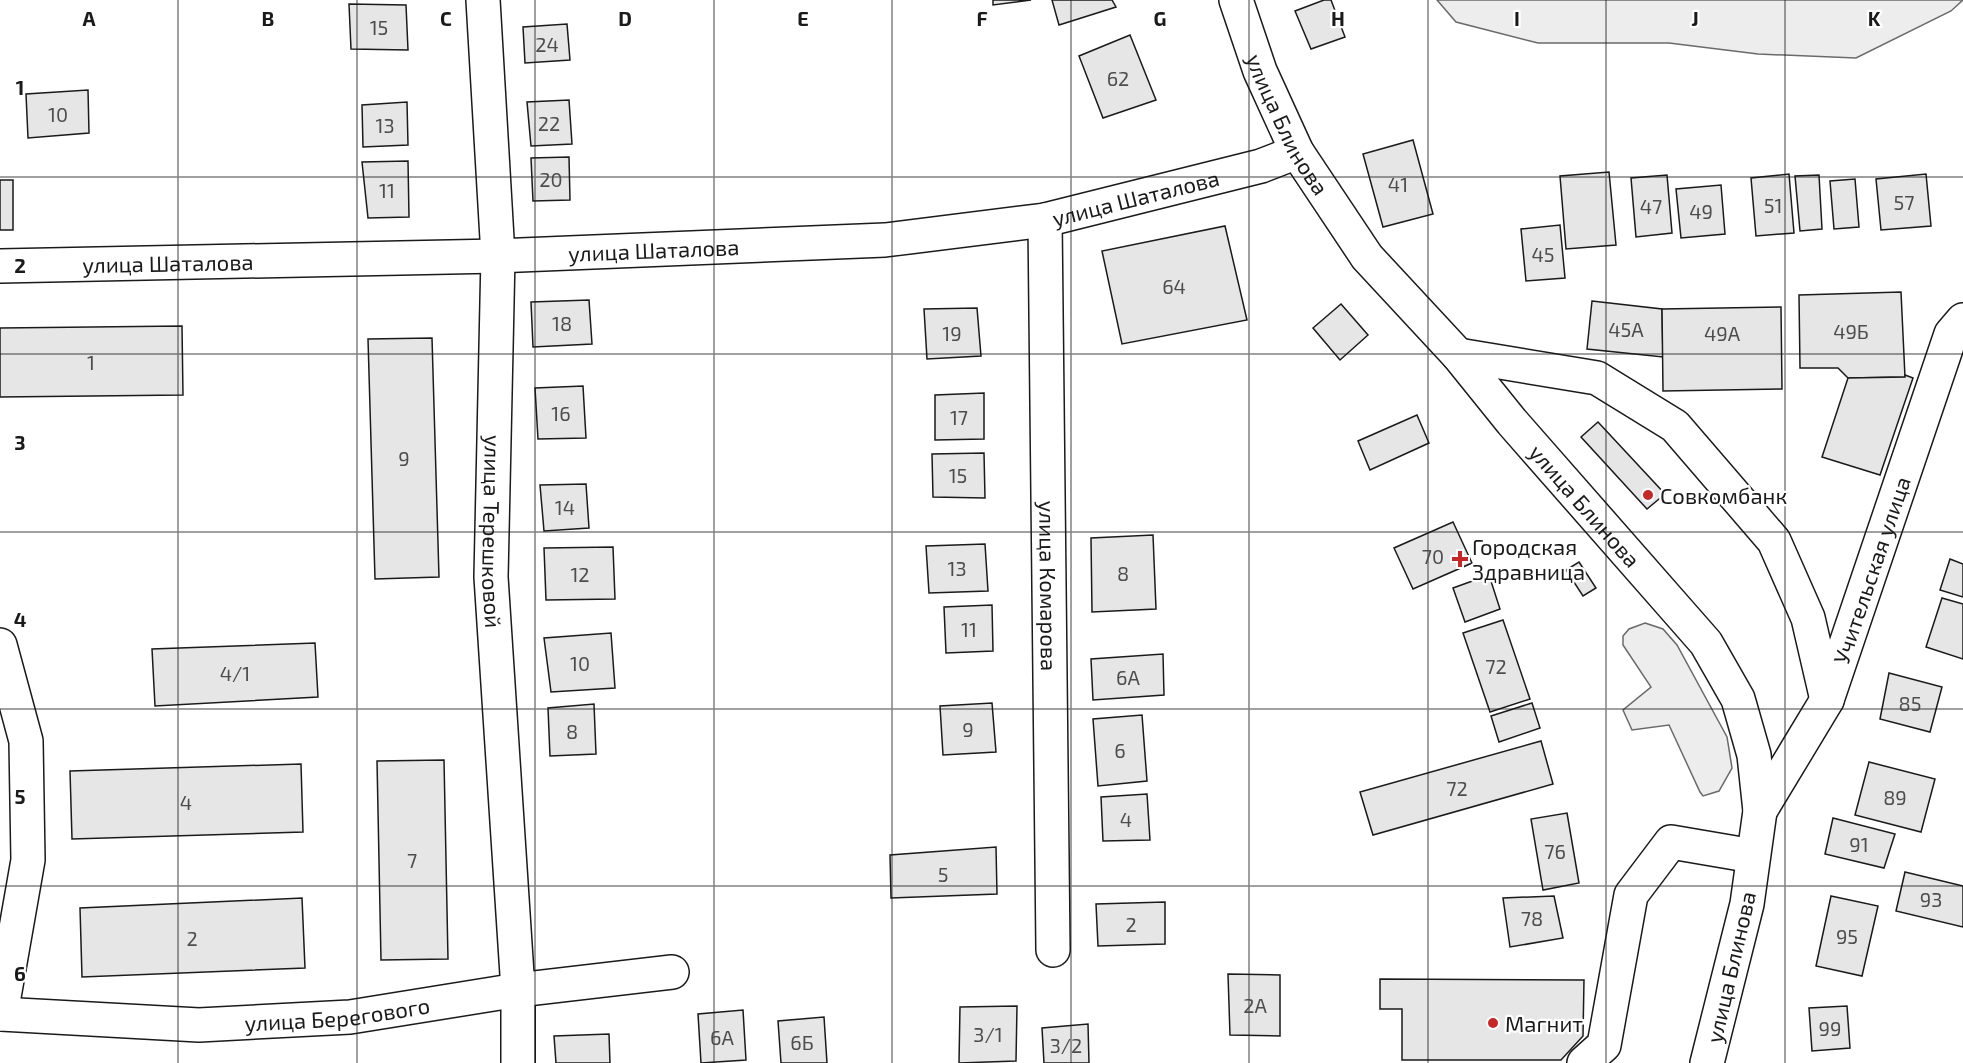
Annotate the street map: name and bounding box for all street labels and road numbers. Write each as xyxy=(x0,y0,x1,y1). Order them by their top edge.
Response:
street label: улица Блинова xyxy=(1241,50,1335,199)
street label: улица Шаталова xyxy=(1049,164,1222,232)
street label: улица Шаталова xyxy=(568,233,740,267)
street label: улица Шаталова xyxy=(82,248,254,278)
street label: улица Терешковой xyxy=(478,435,507,629)
street label: улица Блинова xyxy=(1524,439,1646,572)
street label: Учительская улица xyxy=(1827,473,1915,667)
street label: улица Комарова xyxy=(1034,501,1063,671)
street label: улица Блинова xyxy=(1700,889,1761,1045)
street label: улица Берегового xyxy=(244,991,432,1037)

